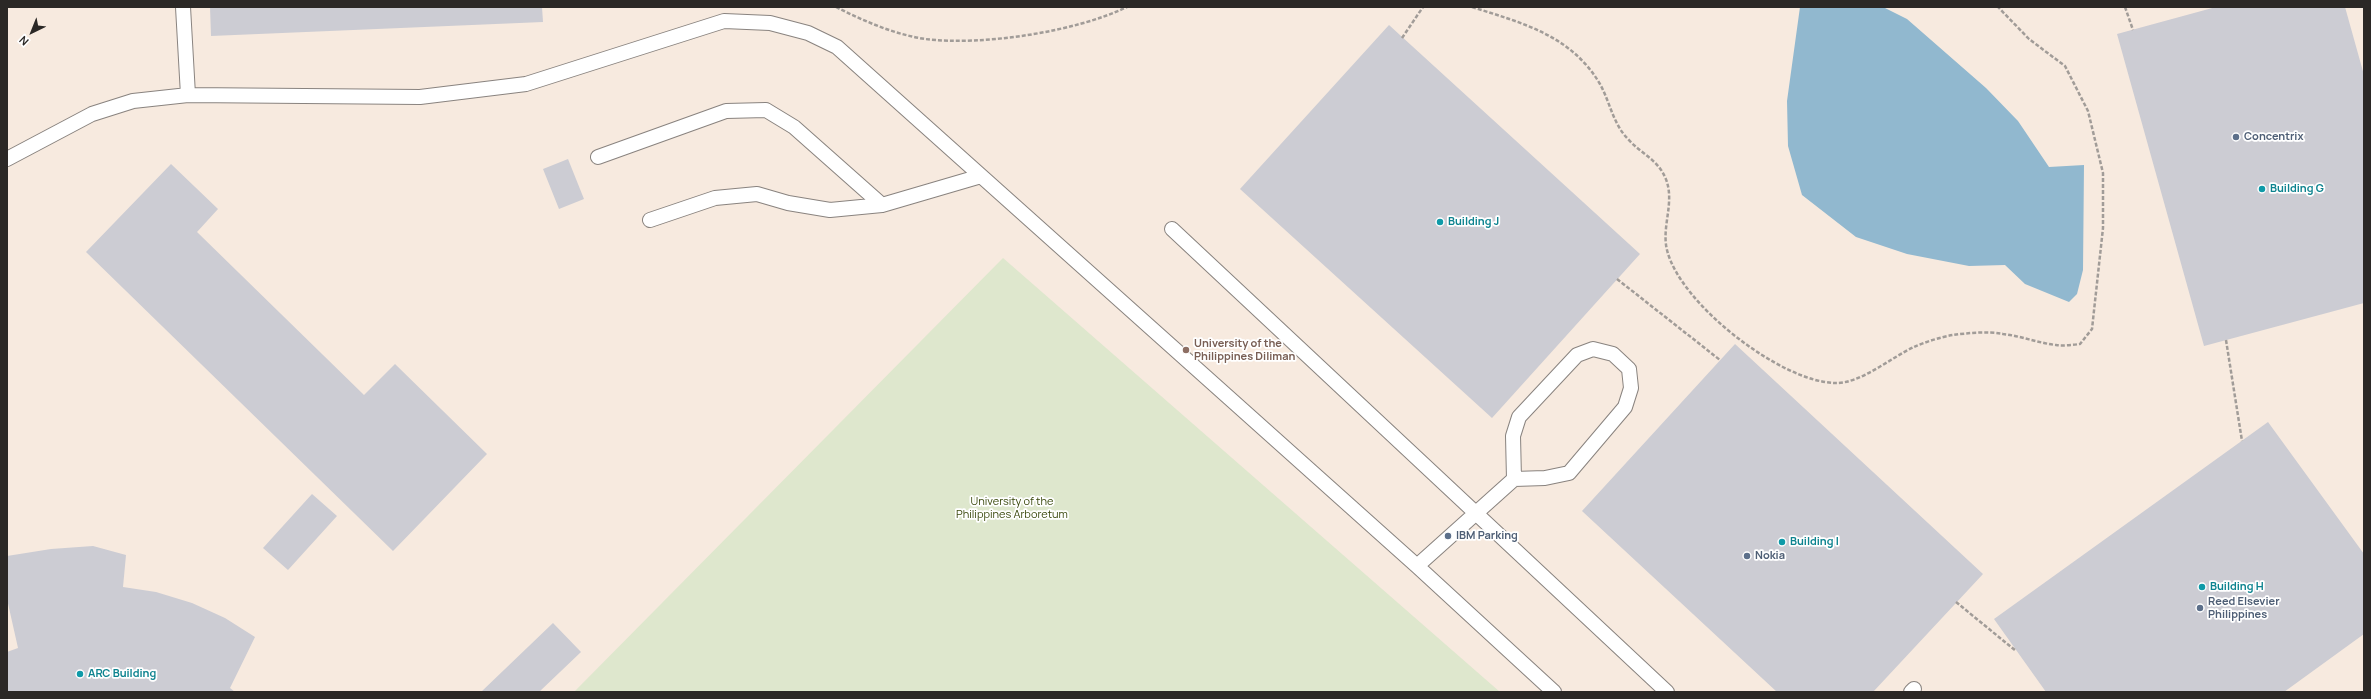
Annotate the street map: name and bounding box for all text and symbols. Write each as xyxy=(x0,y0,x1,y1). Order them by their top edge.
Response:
north arrow xyxy=(12,12,52,52)
text: N xyxy=(15,33,31,49)
place label: Concentrix xyxy=(2244,130,2304,144)
marker: Concentrix xyxy=(2231,132,2241,142)
place label: Building G xyxy=(2270,182,2324,196)
marker: Building G xyxy=(2257,184,2267,194)
place label: Building J xyxy=(1448,215,1499,229)
marker: Building J xyxy=(1435,217,1445,227)
place label: University of the Philippines Diliman xyxy=(1194,337,1295,363)
marker: University of the Philippines Diliman xyxy=(1181,345,1191,355)
park label: University of the Philippines Arboretum xyxy=(956,495,1068,521)
place label: IBM Parking xyxy=(1456,529,1518,543)
marker: IBM Parking xyxy=(1443,531,1453,541)
place label: Building I xyxy=(1790,535,1839,549)
marker: Building I xyxy=(1777,537,1787,547)
place label: Nokia xyxy=(1755,549,1785,563)
marker: Nokia xyxy=(1742,551,1752,561)
place label: Building H xyxy=(2210,580,2264,594)
marker: Building H xyxy=(2197,582,2207,592)
place label: Reed Elsevier Philippines xyxy=(2208,595,2280,621)
marker: Reed Elsevier Philippines xyxy=(2195,603,2205,613)
place label: ARC Building xyxy=(88,667,156,681)
marker: ARC Building xyxy=(75,669,85,679)

